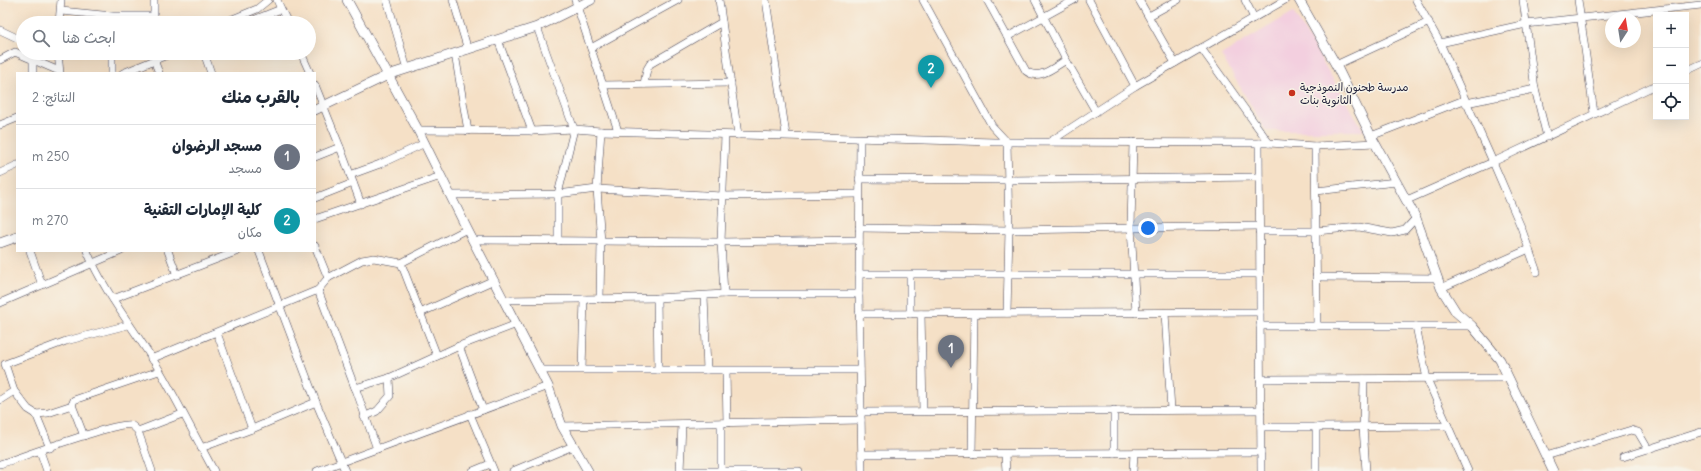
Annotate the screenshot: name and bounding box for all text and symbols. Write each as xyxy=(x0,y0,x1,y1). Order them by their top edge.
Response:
north arrow xyxy=(1605,12,1641,48)
map controls xyxy=(1653,12,1689,120)
button: + xyxy=(1653,12,1689,48)
search box xyxy=(16,16,316,60)
icon: search xyxy=(30,27,52,49)
text: ابحث هنا xyxy=(62,28,116,47)
button: − xyxy=(1653,48,1689,84)
pin: 2 xyxy=(918,55,944,88)
place label: مدرسة طحنون النموذجية الثانوية بنات xyxy=(1300,80,1408,108)
button: locate xyxy=(1653,84,1689,120)
text: بالقرب منك xyxy=(221,86,300,108)
marker: مدرسة طحنون النموذجية الثانوية بنات xyxy=(1287,88,1297,98)
text: النتائج: 2 xyxy=(32,89,75,106)
text: مسجد الرضوان xyxy=(172,136,262,155)
text: 250 m xyxy=(32,148,70,165)
text: 1 xyxy=(284,148,290,165)
text: مسجد xyxy=(229,160,262,177)
text: كلية الإمارات التقنية xyxy=(144,200,262,219)
text: 270 m xyxy=(32,212,69,229)
text: 2 xyxy=(283,212,291,229)
your location xyxy=(1138,218,1158,238)
text: مكان xyxy=(238,224,262,241)
pin: 1 xyxy=(938,335,964,368)

